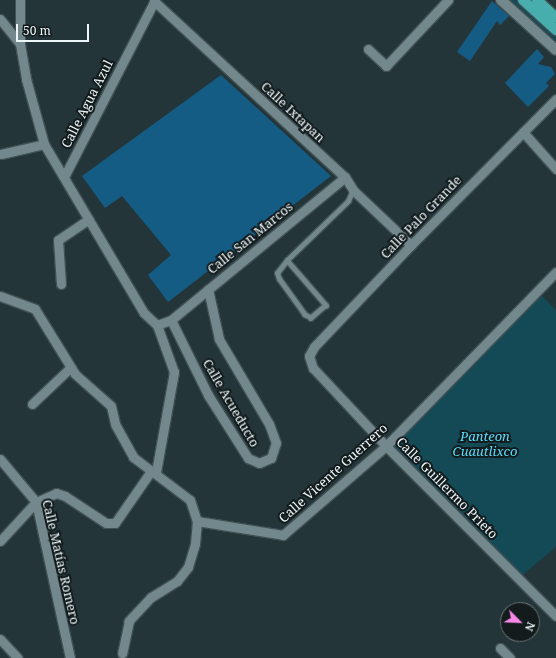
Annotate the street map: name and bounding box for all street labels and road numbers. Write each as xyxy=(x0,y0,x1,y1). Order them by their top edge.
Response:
street label: Calle Agua Azul xyxy=(58,57,116,151)
street label: Calle Ixtapan xyxy=(258,78,328,146)
street label: Calle Palo Grande xyxy=(377,172,465,262)
street label: Calle San Marcos xyxy=(204,199,296,277)
street label: Calle Acueducto xyxy=(200,356,262,450)
street label: Calle Vicente Guerrero xyxy=(276,420,390,526)
street label: Calle Guillermo Prieto xyxy=(393,434,501,542)
street label: Calle Matías Romero xyxy=(39,498,83,626)

